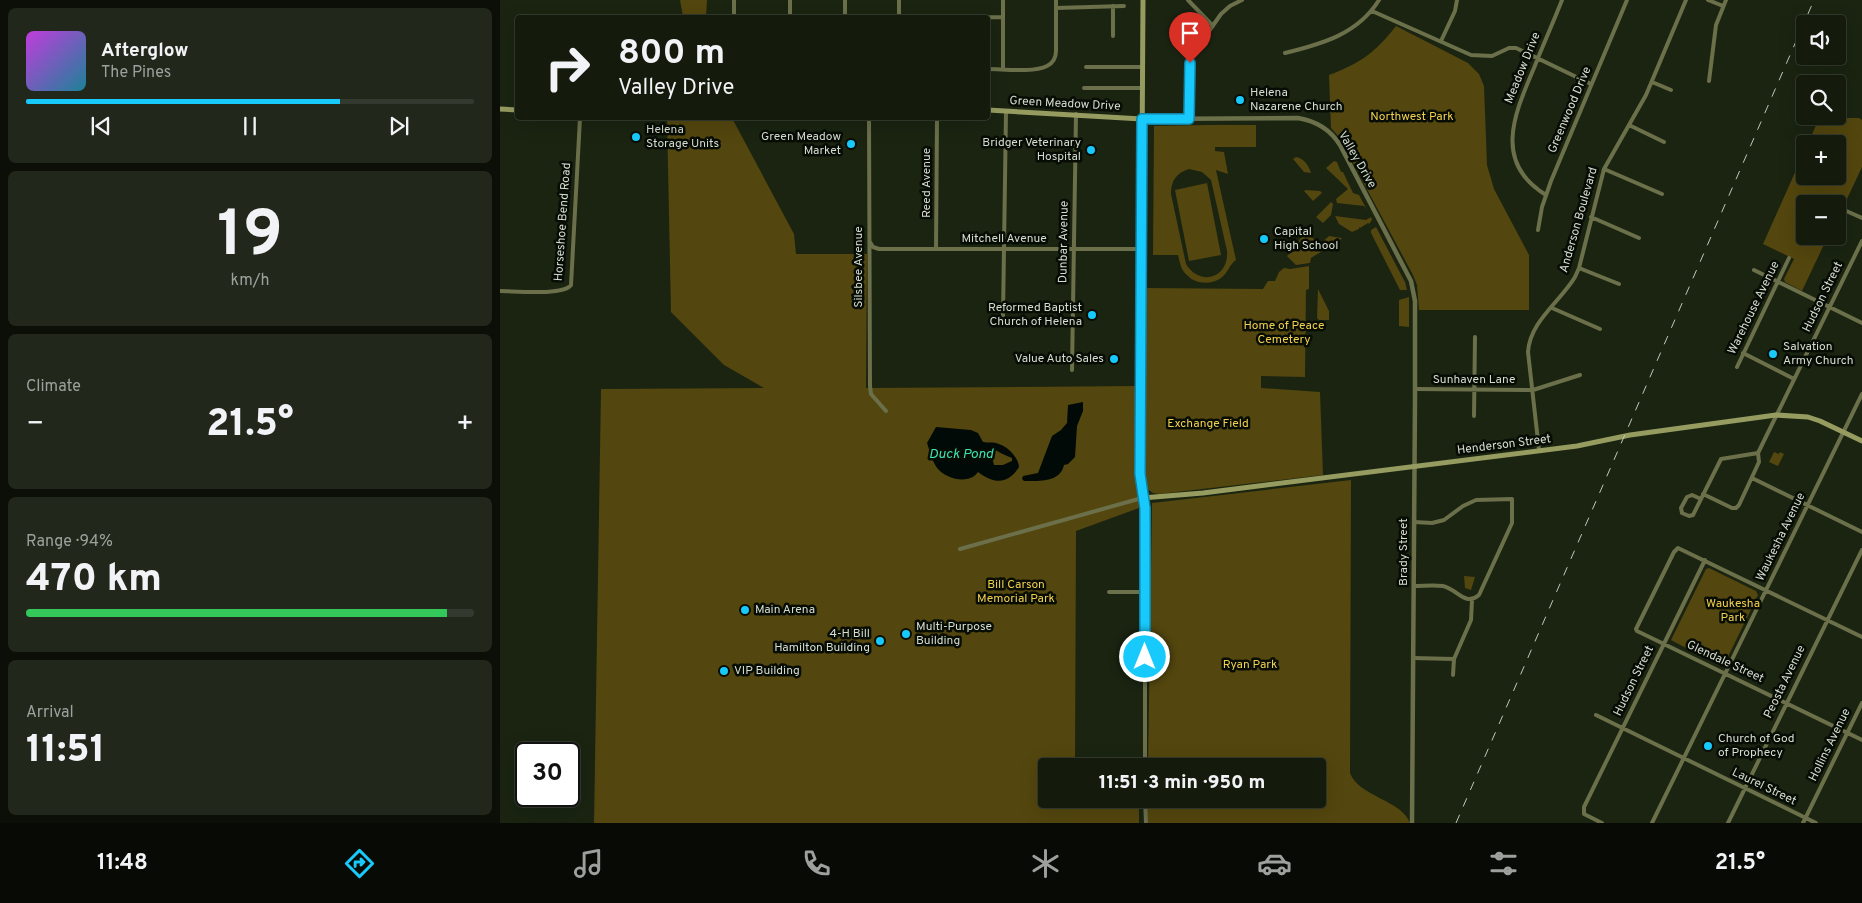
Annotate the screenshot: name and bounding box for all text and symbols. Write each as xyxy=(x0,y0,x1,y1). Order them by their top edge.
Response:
pin xyxy=(1169,12,1211,63)
map controls xyxy=(1796,15,1846,245)
button: sound xyxy=(1796,15,1846,65)
icon: arrive xyxy=(1176,19,1204,47)
street label: Meadow Drive xyxy=(1501,30,1545,106)
text: 800 m xyxy=(618,32,725,76)
icon: right xyxy=(535,35,600,100)
text: Afterglow xyxy=(101,39,189,63)
text: The Pines xyxy=(101,63,171,83)
street label: Greenwood Drive xyxy=(1545,64,1595,156)
text: Valley Drive xyxy=(618,75,734,102)
button: search xyxy=(1796,75,1846,125)
place label: Helena Nazarene Church xyxy=(1250,85,1343,115)
street label: Green Meadow Drive xyxy=(1009,93,1121,115)
marker: Helena Nazarene Church xyxy=(1234,94,1246,106)
park label: Northwest Park xyxy=(1370,109,1454,125)
icon: previous xyxy=(87,112,115,140)
icon: pause xyxy=(236,112,264,140)
icon: next xyxy=(385,112,413,140)
place label: Helena Storage Units xyxy=(646,122,719,152)
place label: Green Meadow Market xyxy=(761,129,841,159)
street label: Valley Drive xyxy=(1334,129,1380,191)
marker: Helena Storage Units xyxy=(630,131,642,143)
place label: Bridger Veterinary Hospital xyxy=(982,135,1081,165)
button: + xyxy=(1796,135,1846,185)
marker: Green Meadow Market xyxy=(845,138,857,150)
marker: Bridger Veterinary Hospital xyxy=(1085,144,1097,156)
street label: Reed Avenue xyxy=(919,148,935,218)
street label: Horseshoe Bend Road xyxy=(551,162,575,282)
street label: Anderson Boulevard xyxy=(1556,165,1602,275)
button: − xyxy=(1796,195,1846,245)
text: 19 xyxy=(217,197,283,279)
street label: Dunbar Avenue xyxy=(1055,201,1073,283)
place label: Capital High School xyxy=(1274,224,1338,254)
street label: Silsbee Avenue xyxy=(851,226,867,308)
street label: Mitchell Avenue xyxy=(961,231,1047,247)
marker: Capital High School xyxy=(1258,233,1270,245)
street label: Warehouse Avenue xyxy=(1724,259,1784,357)
street label: Hudson Street xyxy=(1799,259,1847,335)
text: km/h xyxy=(231,271,269,291)
place label: Reformed Baptist Church of Helena xyxy=(988,300,1082,330)
marker: Reformed Baptist Church of Helena xyxy=(1086,309,1098,321)
park label: Home of Peace Cemetery xyxy=(1243,318,1325,348)
place label: Salvation Army Church xyxy=(1783,339,1854,369)
marker: Salvation Army Church xyxy=(1767,348,1779,360)
place label: Value Auto Sales xyxy=(1015,351,1104,367)
marker: Value Auto Sales xyxy=(1108,353,1120,365)
street label: Sunhaven Lane xyxy=(1433,372,1515,388)
text: Climate xyxy=(26,377,81,397)
text: 21.5° xyxy=(206,401,294,450)
text: − xyxy=(26,407,44,443)
text: + xyxy=(456,407,474,443)
park label: Exchange Field xyxy=(1167,416,1249,432)
street label: Henderson Street xyxy=(1456,431,1552,459)
water label: Duck Pond xyxy=(929,446,995,463)
street label: Waukesha Avenue xyxy=(1753,490,1809,584)
street label: Brady Street xyxy=(1396,518,1412,586)
text: Range · 94% xyxy=(26,532,113,552)
text: 470 km xyxy=(26,556,162,605)
park label: Bill Carson Memorial Park xyxy=(977,577,1055,607)
park label: Waukesha Park xyxy=(1706,596,1760,626)
place label: Main Arena xyxy=(755,602,815,618)
marker: Main Arena xyxy=(739,604,751,616)
place label: Multi-Purpose Building xyxy=(916,619,992,649)
place label: 4-H Bill Hamilton Building xyxy=(774,626,870,656)
marker: Multi-Purpose Building xyxy=(900,628,912,640)
position arrow xyxy=(1118,630,1170,682)
marker: 4-H Bill Hamilton Building xyxy=(874,635,886,647)
street label: Glendale Street xyxy=(1684,637,1766,687)
street label: Hudson Street xyxy=(1610,643,1658,719)
street label: Peosta Avenue xyxy=(1760,643,1810,721)
park label: Ryan Park xyxy=(1223,657,1277,673)
place label: VIP Building xyxy=(734,663,800,679)
marker: VIP Building xyxy=(718,665,730,677)
text: Arrival xyxy=(26,703,74,723)
street label: Hollins Avenue xyxy=(1805,706,1855,784)
text: 11:51 xyxy=(26,727,105,776)
place label: Church of God of Prophecy xyxy=(1718,731,1795,761)
marker: Church of God of Prophecy xyxy=(1702,740,1714,752)
speed limit sign: 30 xyxy=(515,742,580,807)
street label: Laurel Street xyxy=(1729,765,1799,809)
text: 11:51 · 3 min · 950 m xyxy=(1099,771,1265,795)
icon: directions xyxy=(342,846,377,881)
icon: music xyxy=(571,846,606,881)
icon: phone xyxy=(799,846,834,881)
icon: climate xyxy=(1028,846,1063,881)
icon: car xyxy=(1257,846,1292,881)
icon: filters xyxy=(1486,846,1521,881)
text: 11:48 xyxy=(97,850,148,877)
text: 21.5° xyxy=(1715,850,1765,877)

